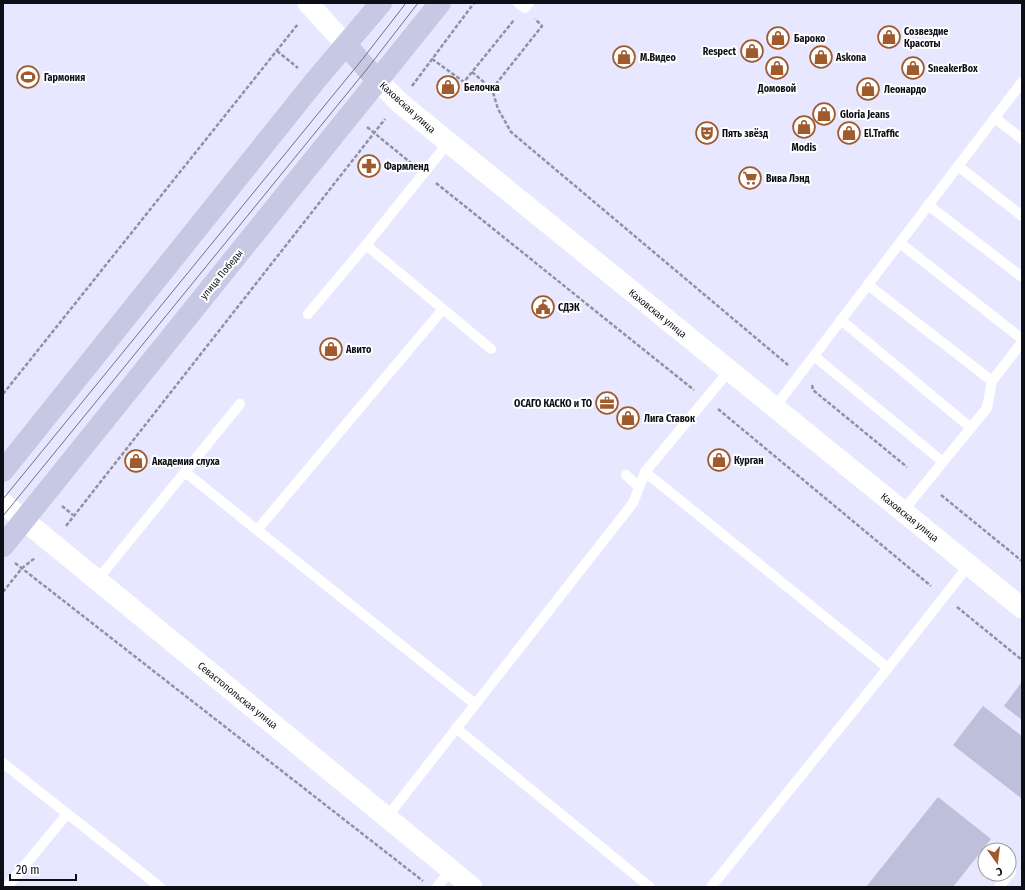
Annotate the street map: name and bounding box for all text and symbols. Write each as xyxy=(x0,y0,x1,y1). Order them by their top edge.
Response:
shop icon: Созвездие Красоты xyxy=(876,24,902,50)
shop icon: Бароко xyxy=(765,25,791,51)
place label: Созвездие Красоты xyxy=(904,26,948,50)
place label: Бароко xyxy=(794,33,826,45)
shop icon: Respect xyxy=(739,38,765,64)
shop icon: М.Видео xyxy=(611,44,637,70)
shop icon: Askona xyxy=(808,44,834,70)
place label: Respect xyxy=(703,46,736,58)
place label: М.Видео xyxy=(640,52,677,64)
place label: Askona xyxy=(835,52,866,64)
shop icon: Домовой xyxy=(764,55,790,81)
shop icon: SneakerBox xyxy=(900,55,926,81)
place label: SneakerBox xyxy=(928,63,978,75)
sports icon: Гармония xyxy=(15,64,41,90)
place label: Гармония xyxy=(44,72,85,84)
shop icon: Белочка xyxy=(435,74,461,100)
shop icon: Леонардо xyxy=(855,76,881,102)
street label: Каховская улица xyxy=(377,80,438,136)
place label: Белочка xyxy=(464,82,500,94)
place label: Домовой xyxy=(757,83,796,95)
place label: Леонардо xyxy=(884,84,927,96)
shop icon: Gloria Jeans xyxy=(811,101,837,127)
place label: Gloria Jeans xyxy=(840,109,890,121)
shop icon: Modis xyxy=(791,114,817,140)
theatre icon: Пять звёзд xyxy=(694,120,720,146)
shop icon: El.Traffic xyxy=(836,120,862,146)
place label: Пять звёзд xyxy=(722,128,768,140)
place label: El.Traffic xyxy=(864,128,900,140)
place label: Modis xyxy=(792,142,817,154)
pharmacy icon: Фармленд xyxy=(356,153,382,179)
place label: Фармленд xyxy=(384,161,429,173)
supermarket icon: Вива Лэнд xyxy=(737,165,763,191)
place label: Вива Лэнд xyxy=(766,173,810,185)
street label: улица Победы xyxy=(198,247,245,302)
street label: Каховская улица xyxy=(626,287,689,341)
public building icon: СДЭК xyxy=(530,294,556,320)
place label: СДЭК xyxy=(558,302,580,314)
shop icon: Авито xyxy=(318,336,344,362)
place label: Авито xyxy=(345,344,372,356)
office icon: ОСАГО КАСКО и ТО xyxy=(594,390,620,416)
place label: ОСАГО КАСКО и ТО xyxy=(514,398,592,410)
shop icon: Лига Ставок xyxy=(615,405,641,431)
place label: Лига Ставок xyxy=(644,413,696,425)
shop icon: Курган xyxy=(706,447,732,473)
shop icon: Академия слуха xyxy=(123,448,149,474)
place label: Курган xyxy=(734,455,764,467)
place label: Академия слуха xyxy=(151,456,220,468)
street label: Каховская улица xyxy=(878,491,941,545)
street label: Севастопольская улица xyxy=(195,660,280,732)
north arrow xyxy=(977,842,1017,882)
scale bar xyxy=(10,856,76,882)
text: 20 m xyxy=(16,863,40,877)
text: С xyxy=(995,864,1004,878)

